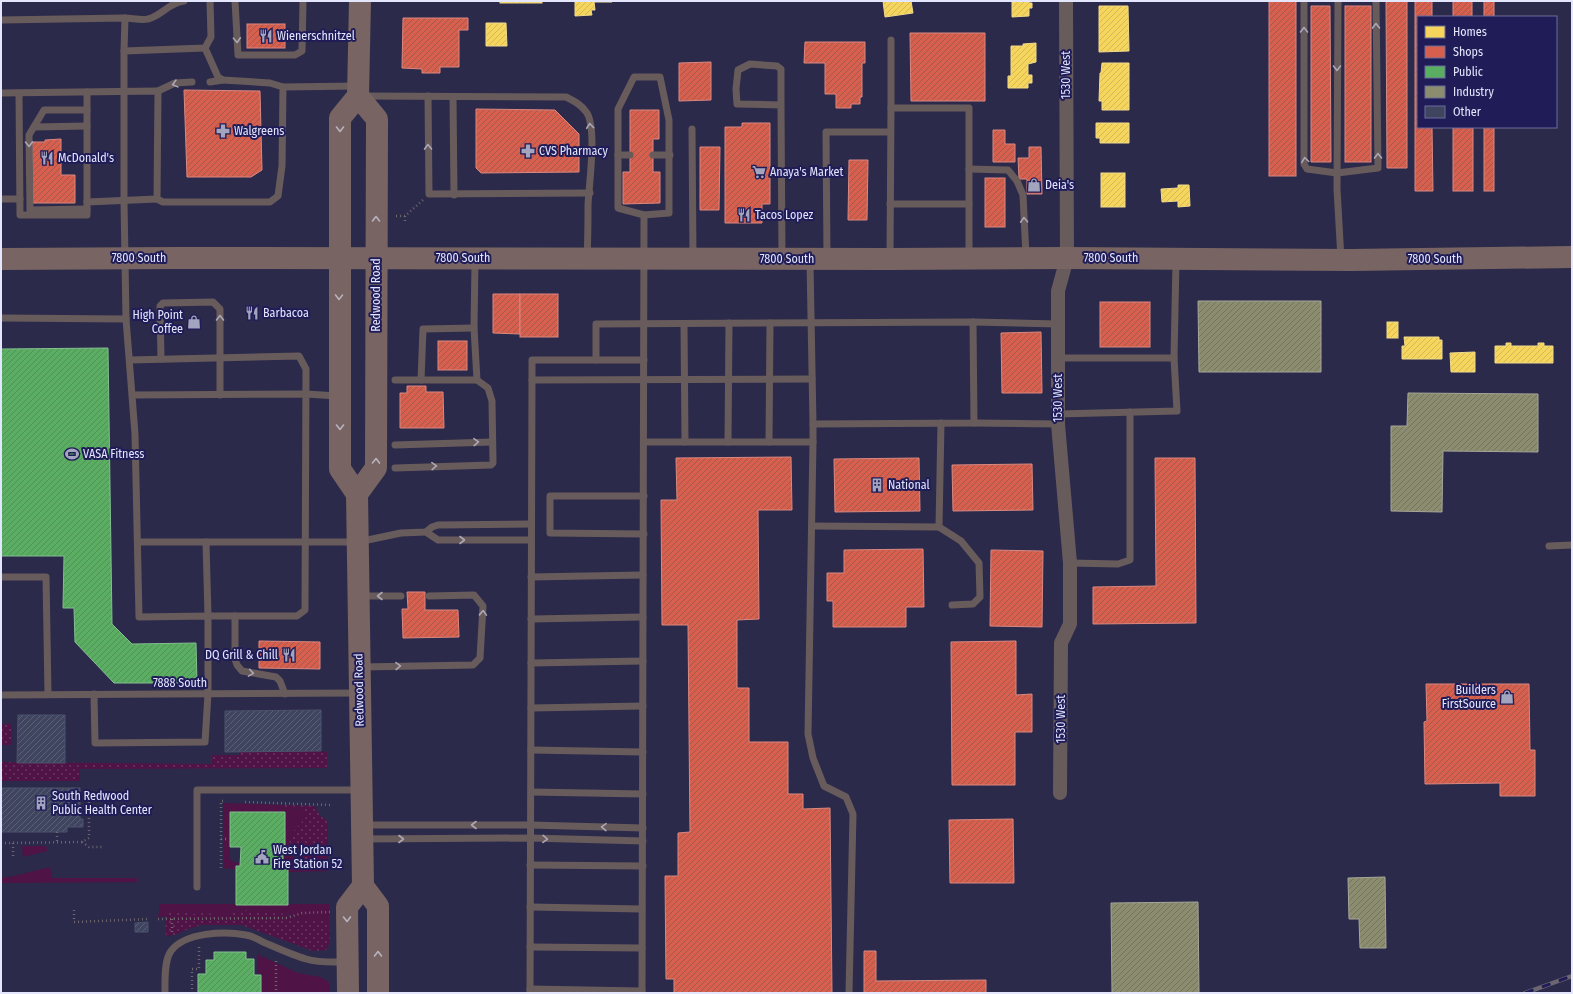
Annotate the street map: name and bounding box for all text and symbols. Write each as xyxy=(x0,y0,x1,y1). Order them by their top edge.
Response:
legend xyxy=(1417,16,1557,128)
one-way arrow xyxy=(1372,23,1380,29)
text: Homes xyxy=(1453,25,1487,39)
one-way arrow xyxy=(1300,27,1308,33)
restaurant icon: Wienerschnitzel xyxy=(258,28,274,44)
place label: Wienerschnitzel xyxy=(277,29,355,43)
one-way arrow xyxy=(233,37,241,43)
text: Shops xyxy=(1453,45,1483,59)
street label: 1530 West xyxy=(1059,51,1073,99)
one-way arrow xyxy=(1333,65,1341,71)
text: Public xyxy=(1453,65,1483,79)
one-way arrow xyxy=(171,79,178,88)
text: Industry xyxy=(1453,85,1494,99)
text: Other xyxy=(1453,105,1482,119)
pharmacy icon: Walgreens xyxy=(215,123,231,139)
one-way arrow xyxy=(586,123,595,130)
place label: Walgreens xyxy=(234,124,284,138)
one-way arrow xyxy=(336,126,345,132)
one-way arrow xyxy=(25,141,33,147)
pharmacy icon: CVS Pharmacy xyxy=(520,143,536,159)
one-way arrow xyxy=(424,144,432,150)
place label: CVS Pharmacy xyxy=(539,144,608,158)
restaurant icon: McDonald's xyxy=(39,150,55,166)
place label: McDonald's xyxy=(58,151,114,165)
one-way arrow xyxy=(1373,153,1382,159)
one-way arrow xyxy=(1301,157,1310,163)
supermarket icon: Anaya's Market xyxy=(751,164,767,180)
place label: Anaya's Market xyxy=(770,165,844,179)
shop icon: Deia's xyxy=(1026,177,1042,193)
place label: Deia's xyxy=(1045,178,1074,192)
restaurant icon: Tacos Lopez xyxy=(736,207,752,223)
place label: Tacos Lopez xyxy=(755,208,814,222)
one-way arrow xyxy=(372,216,380,222)
one-way arrow xyxy=(1020,217,1029,223)
street label: 7800 South xyxy=(112,251,166,265)
street label: 7800 South xyxy=(436,251,490,265)
street label: 7800 South xyxy=(1084,251,1138,265)
street label: 7800 South xyxy=(760,252,814,266)
street label: 7800 South xyxy=(1408,252,1462,266)
street label: Redwood Road xyxy=(369,258,383,332)
one-way arrow xyxy=(335,294,343,300)
restaurant icon: Barbacoa xyxy=(244,305,260,321)
place label: Barbacoa xyxy=(263,306,309,320)
place label: High Point Coffee xyxy=(132,308,183,336)
shop icon: High Point Coffee xyxy=(186,314,202,330)
one-way arrow xyxy=(216,315,224,321)
street label: 1530 West xyxy=(1051,374,1065,422)
one-way arrow xyxy=(336,424,344,430)
one-way arrow xyxy=(473,438,479,447)
sports icon: VASA Fitness xyxy=(64,446,80,462)
place label: VASA Fitness xyxy=(83,447,144,461)
one-way arrow xyxy=(372,458,380,464)
one-way arrow xyxy=(431,462,437,471)
building icon: National xyxy=(869,477,885,493)
place label: National xyxy=(888,478,930,492)
one-way arrow xyxy=(459,536,465,544)
one-way arrow xyxy=(377,592,383,600)
one-way arrow xyxy=(478,610,487,616)
restaurant icon: DQ Grill & Chill xyxy=(281,647,297,663)
place label: DQ Grill & Chill xyxy=(205,648,278,662)
street label: Redwood Road xyxy=(351,653,367,727)
one-way arrow xyxy=(395,662,401,670)
one-way arrow xyxy=(248,668,254,677)
street label: 7888 South xyxy=(153,676,207,690)
place label: Builders FirstSource xyxy=(1442,683,1496,711)
shop icon: Builders FirstSource xyxy=(1499,689,1515,705)
street label: 1530 West xyxy=(1054,695,1068,743)
place label: South Redwood Public Health Center xyxy=(52,789,153,817)
building icon: South Redwood Public Health Center xyxy=(33,795,49,811)
one-way arrow xyxy=(471,821,477,829)
one-way arrow xyxy=(601,823,607,831)
one-way arrow xyxy=(398,835,404,843)
one-way arrow xyxy=(542,835,548,843)
place label: West Jordan Fire Station 52 xyxy=(273,843,342,871)
public building icon: West Jordan Fire Station 52 xyxy=(254,849,270,865)
one-way arrow xyxy=(343,916,351,922)
one-way arrow xyxy=(374,951,382,957)

